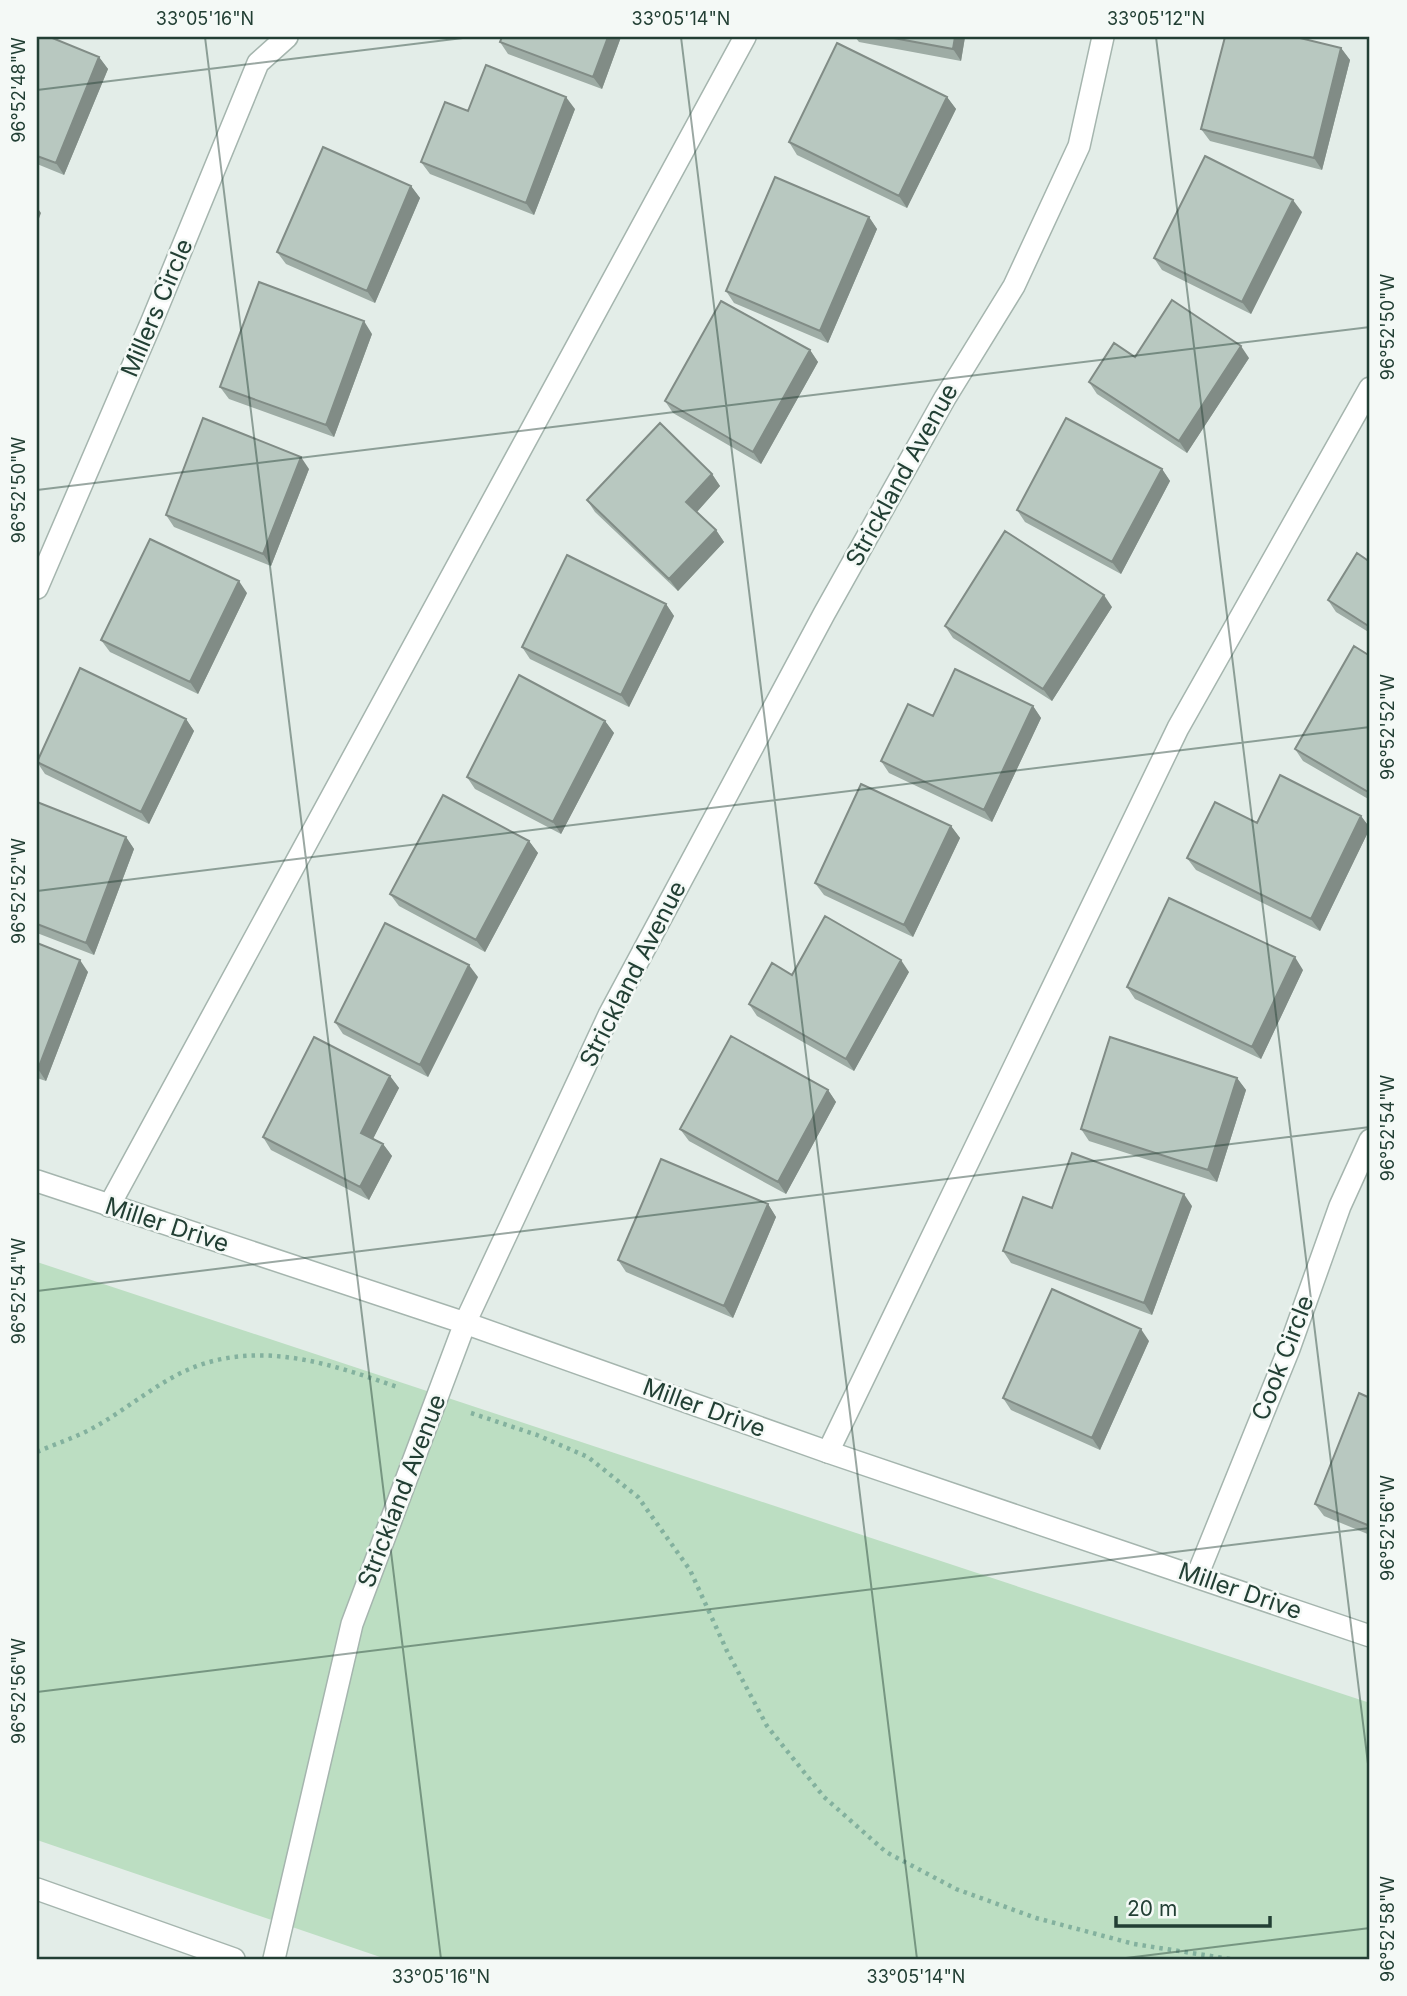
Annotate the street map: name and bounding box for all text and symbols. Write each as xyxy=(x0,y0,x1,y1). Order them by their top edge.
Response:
text: 33°05'16"N xyxy=(156,8,254,29)
text: 33°05'14"N xyxy=(632,8,730,29)
text: 33°05'12"N xyxy=(1107,8,1205,29)
text: 96°52'48"W xyxy=(8,37,29,143)
street label: Millers Circle xyxy=(114,234,199,381)
text: 96°52'50"W xyxy=(1377,274,1398,380)
street label: Strickland Avenue xyxy=(839,378,964,571)
text: 96°52'50"W xyxy=(8,437,29,543)
text: 96°52'52"W xyxy=(1377,674,1398,780)
text: 96°52'52"W xyxy=(8,838,29,944)
street label: Strickland Avenue xyxy=(573,876,692,1071)
text: 96°52'54"W xyxy=(1377,1074,1398,1181)
street label: Miller Drive xyxy=(102,1191,233,1258)
text: 96°52'54"W xyxy=(8,1237,29,1344)
street label: Cook Circle xyxy=(1245,1291,1320,1425)
street label: Miller Drive xyxy=(639,1372,769,1443)
street label: Strickland Avenue xyxy=(351,1390,452,1592)
text: 96°52'56"W xyxy=(1377,1475,1398,1581)
street label: Miller Drive xyxy=(1175,1556,1306,1625)
text: 96°52'56"W xyxy=(8,1638,29,1744)
text: 96°52'58"W xyxy=(1377,1876,1398,1982)
scale bar xyxy=(1116,1884,1270,1928)
text: 20 m xyxy=(1127,1896,1177,1921)
text: 33°05'16"N xyxy=(392,1966,490,1987)
text: 33°05'14"N xyxy=(867,1966,965,1987)

